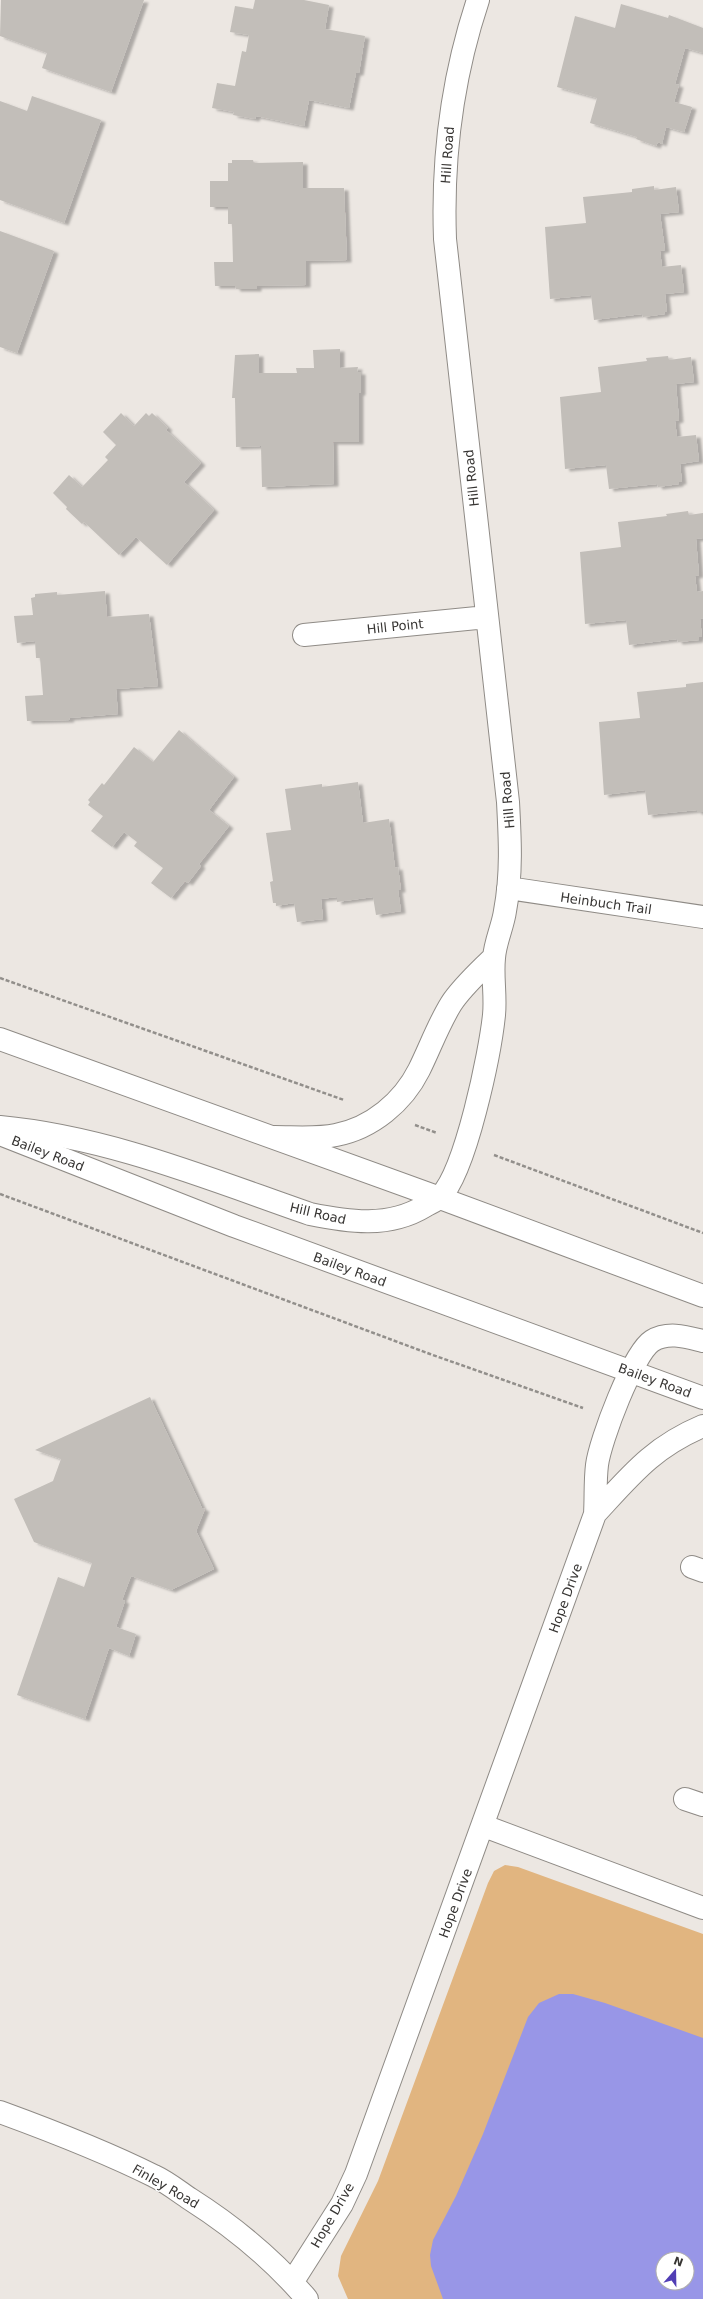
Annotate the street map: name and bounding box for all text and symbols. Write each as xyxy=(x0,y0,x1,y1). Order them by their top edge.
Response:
street label: Hill Road xyxy=(438,126,457,184)
street label: Hill Road xyxy=(461,449,482,507)
street label: Hill Point xyxy=(366,616,424,637)
street label: Hill Road xyxy=(498,771,517,829)
street label: Heinbuch Trail xyxy=(559,890,653,917)
street label: Bailey Road xyxy=(9,1133,86,1174)
street label: Hill Road xyxy=(288,1200,348,1227)
street label: Bailey Road xyxy=(311,1249,388,1290)
street label: Bailey Road xyxy=(616,1360,693,1401)
street label: Hope Drive xyxy=(546,1561,585,1635)
street label: Hope Drive xyxy=(436,1866,475,1940)
street label: Finley Road xyxy=(130,2161,202,2212)
street label: Hope Drive xyxy=(308,2180,357,2251)
north arrow xyxy=(655,2251,695,2291)
text: N xyxy=(672,2254,685,2270)

